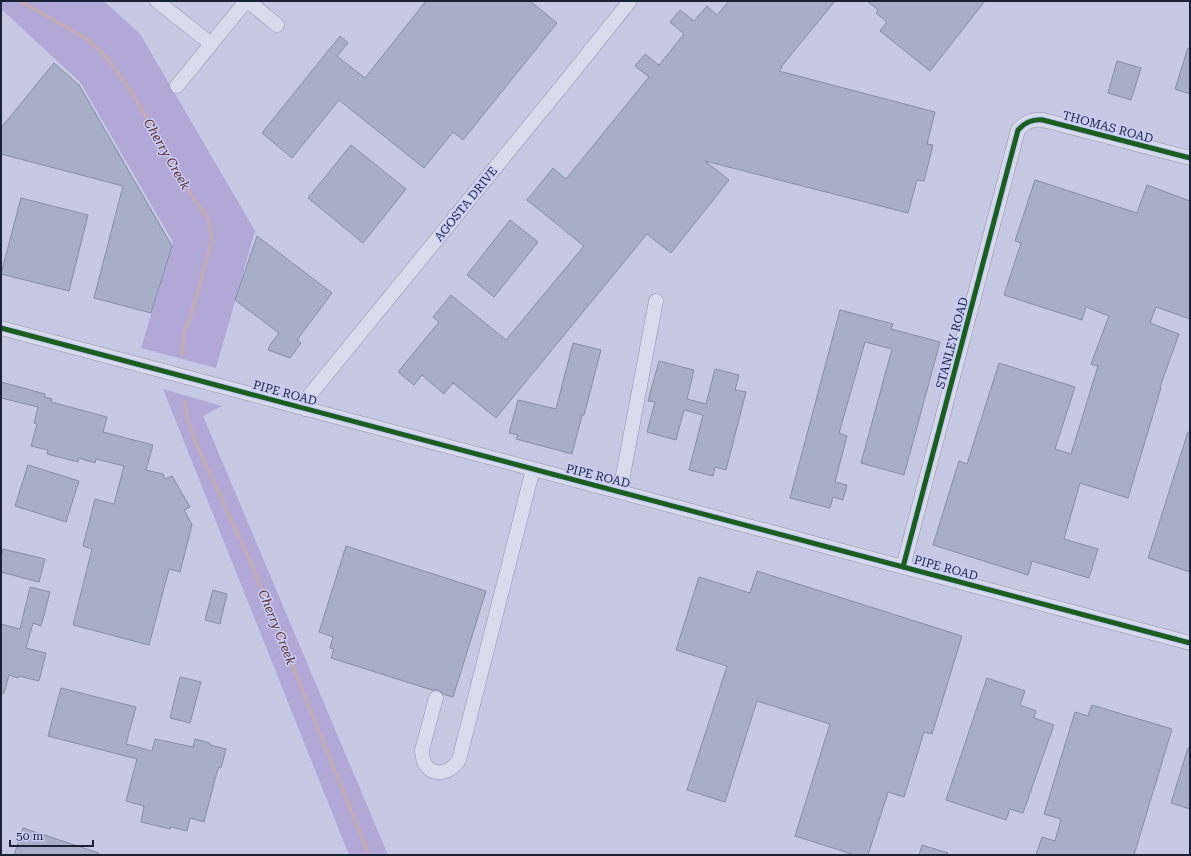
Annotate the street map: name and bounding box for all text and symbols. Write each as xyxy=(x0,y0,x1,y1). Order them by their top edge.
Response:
street label: THOMAS ROAD xyxy=(1061,108,1155,146)
water label: Cherry Creek xyxy=(141,116,194,193)
street label: AGOSTA DRIVE xyxy=(432,164,500,244)
street label: STANLEY ROAD xyxy=(933,296,971,390)
street label: PIPE ROAD xyxy=(251,378,319,408)
street label: PIPE ROAD xyxy=(564,461,632,491)
street label: PIPE ROAD xyxy=(912,553,980,583)
water label: Cherry Creek xyxy=(255,587,299,667)
scale bar xyxy=(10,822,93,848)
text: 50 m xyxy=(16,829,43,843)

